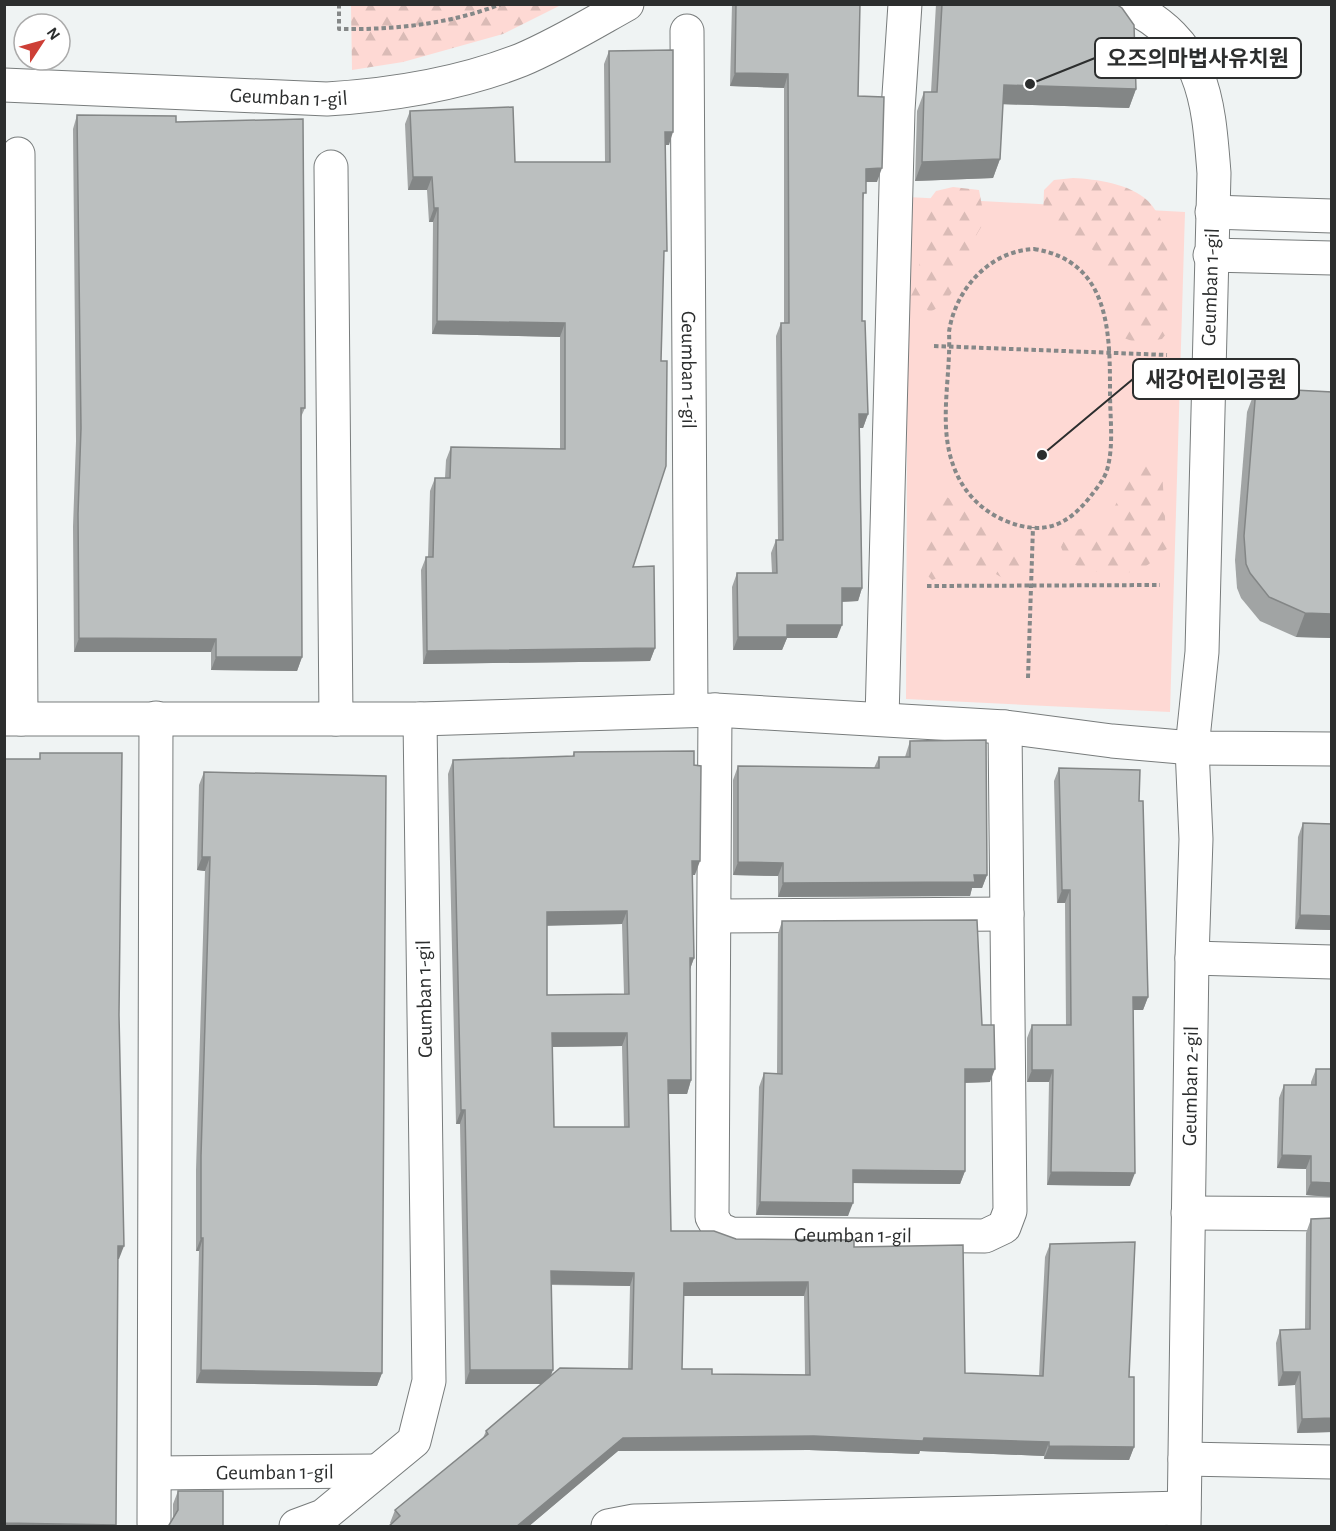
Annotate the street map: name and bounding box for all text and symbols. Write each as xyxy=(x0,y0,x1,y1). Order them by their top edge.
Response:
north arrow xyxy=(12,12,72,72)
text: N xyxy=(44,25,63,43)
callout: 오즈의마법사유치원 xyxy=(1095,38,1301,78)
text: 오즈의마법사유치원 xyxy=(1107,47,1289,70)
street label: Geumban 1-gil xyxy=(229,85,348,110)
street label: Geumban 1-gil xyxy=(1198,228,1223,346)
street label: Geumban 1-gil xyxy=(678,311,699,429)
callout: 새강어린이공원 xyxy=(1133,359,1299,399)
text: 새강어린이공원 xyxy=(1145,368,1287,391)
street label: Geumban 1-gil xyxy=(413,940,436,1058)
street label: Geumban 2-gil xyxy=(1179,1026,1202,1146)
street label: Geumban 1-gil xyxy=(794,1224,912,1246)
street label: Geumban 1-gil xyxy=(216,1461,334,1483)

